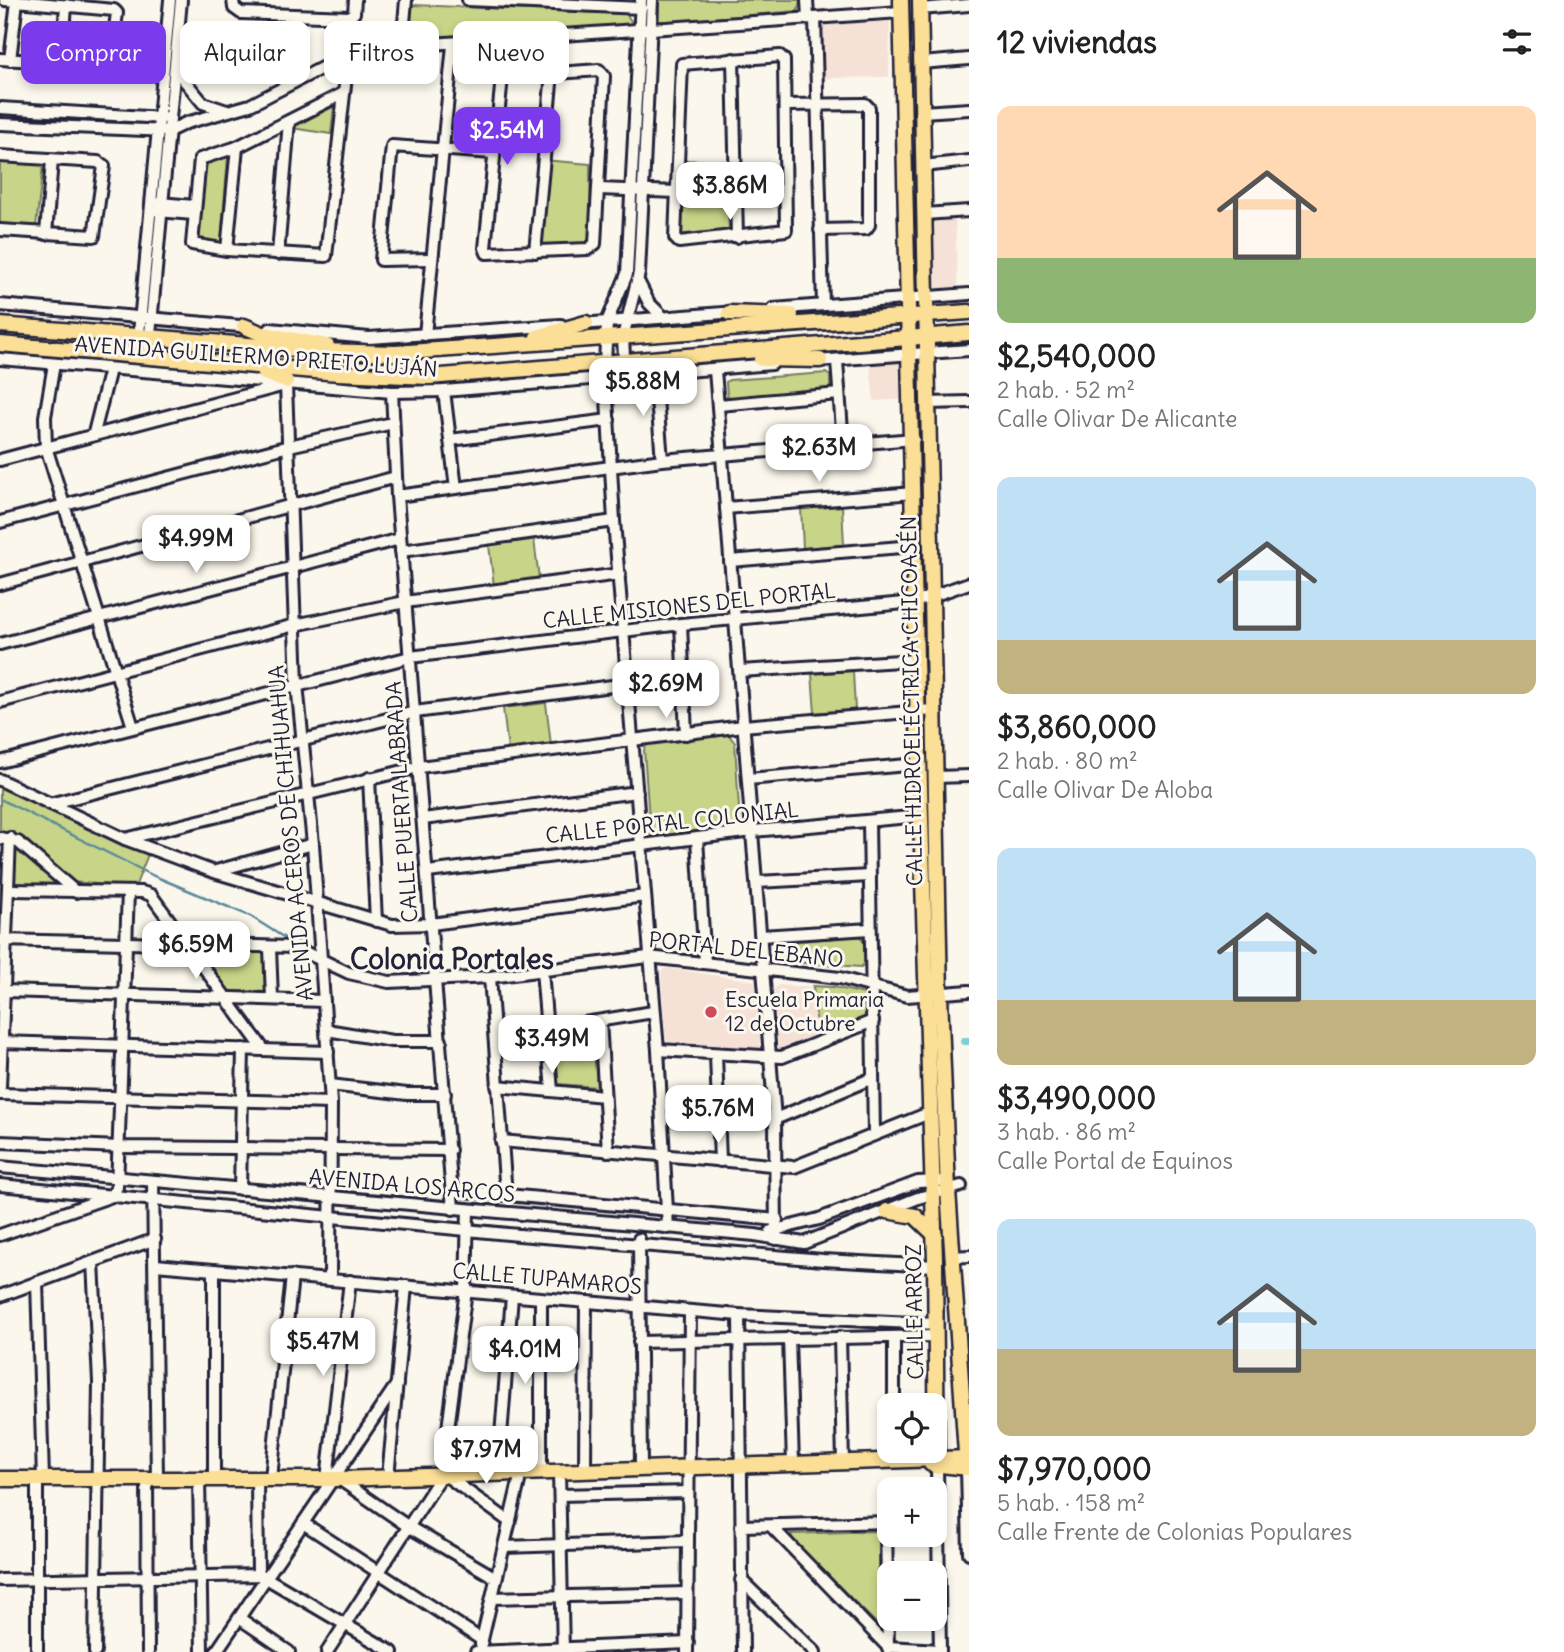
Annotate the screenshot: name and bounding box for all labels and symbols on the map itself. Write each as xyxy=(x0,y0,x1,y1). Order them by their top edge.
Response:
pin: $2.54M xyxy=(450,108,564,167)
pin: $3.86M xyxy=(673,162,787,222)
street label: AVENIDA GUILLERMO PRIETO LUJÁN xyxy=(74,330,438,383)
pin: $5.88M xyxy=(586,358,700,418)
pin: $2.63M xyxy=(762,424,876,484)
pin: $4.99M xyxy=(139,516,253,575)
street label: CALLE HIDROELÉCTRICA CHICOASÉN xyxy=(895,516,928,886)
street label: CALLE MISIONES DEL PORTAL xyxy=(541,577,837,634)
pin: $2.69M xyxy=(609,660,723,720)
street label: AVENIDA ACEROS DE CHIHUAHUA xyxy=(262,664,319,1002)
street label: CALLE PUERTA LABRADA xyxy=(380,680,423,924)
street label: CALLE PORTAL COLONIAL xyxy=(544,796,800,849)
pin: $6.59M xyxy=(139,922,253,981)
street label: PORTAL DEL EBANO xyxy=(647,926,845,973)
district label: Colonia Portales xyxy=(350,941,554,977)
place label: Escuela Primaria 12 de Octubre xyxy=(725,986,884,1037)
marker: Escuela Primaria 12 de Octubre xyxy=(703,1004,719,1020)
pin: $3.49M xyxy=(495,1016,609,1075)
pin: $5.76M xyxy=(661,1086,775,1145)
street label: AVENIDA LOS ARCOS xyxy=(308,1163,516,1208)
street label: CALLE ARROZ xyxy=(900,1244,929,1380)
street label: CALLE TUPAMAROS xyxy=(451,1257,643,1300)
pin: $5.47M xyxy=(266,1318,380,1378)
pin: $4.01M xyxy=(468,1326,582,1386)
pin: $7.97M xyxy=(429,1426,543,1486)

